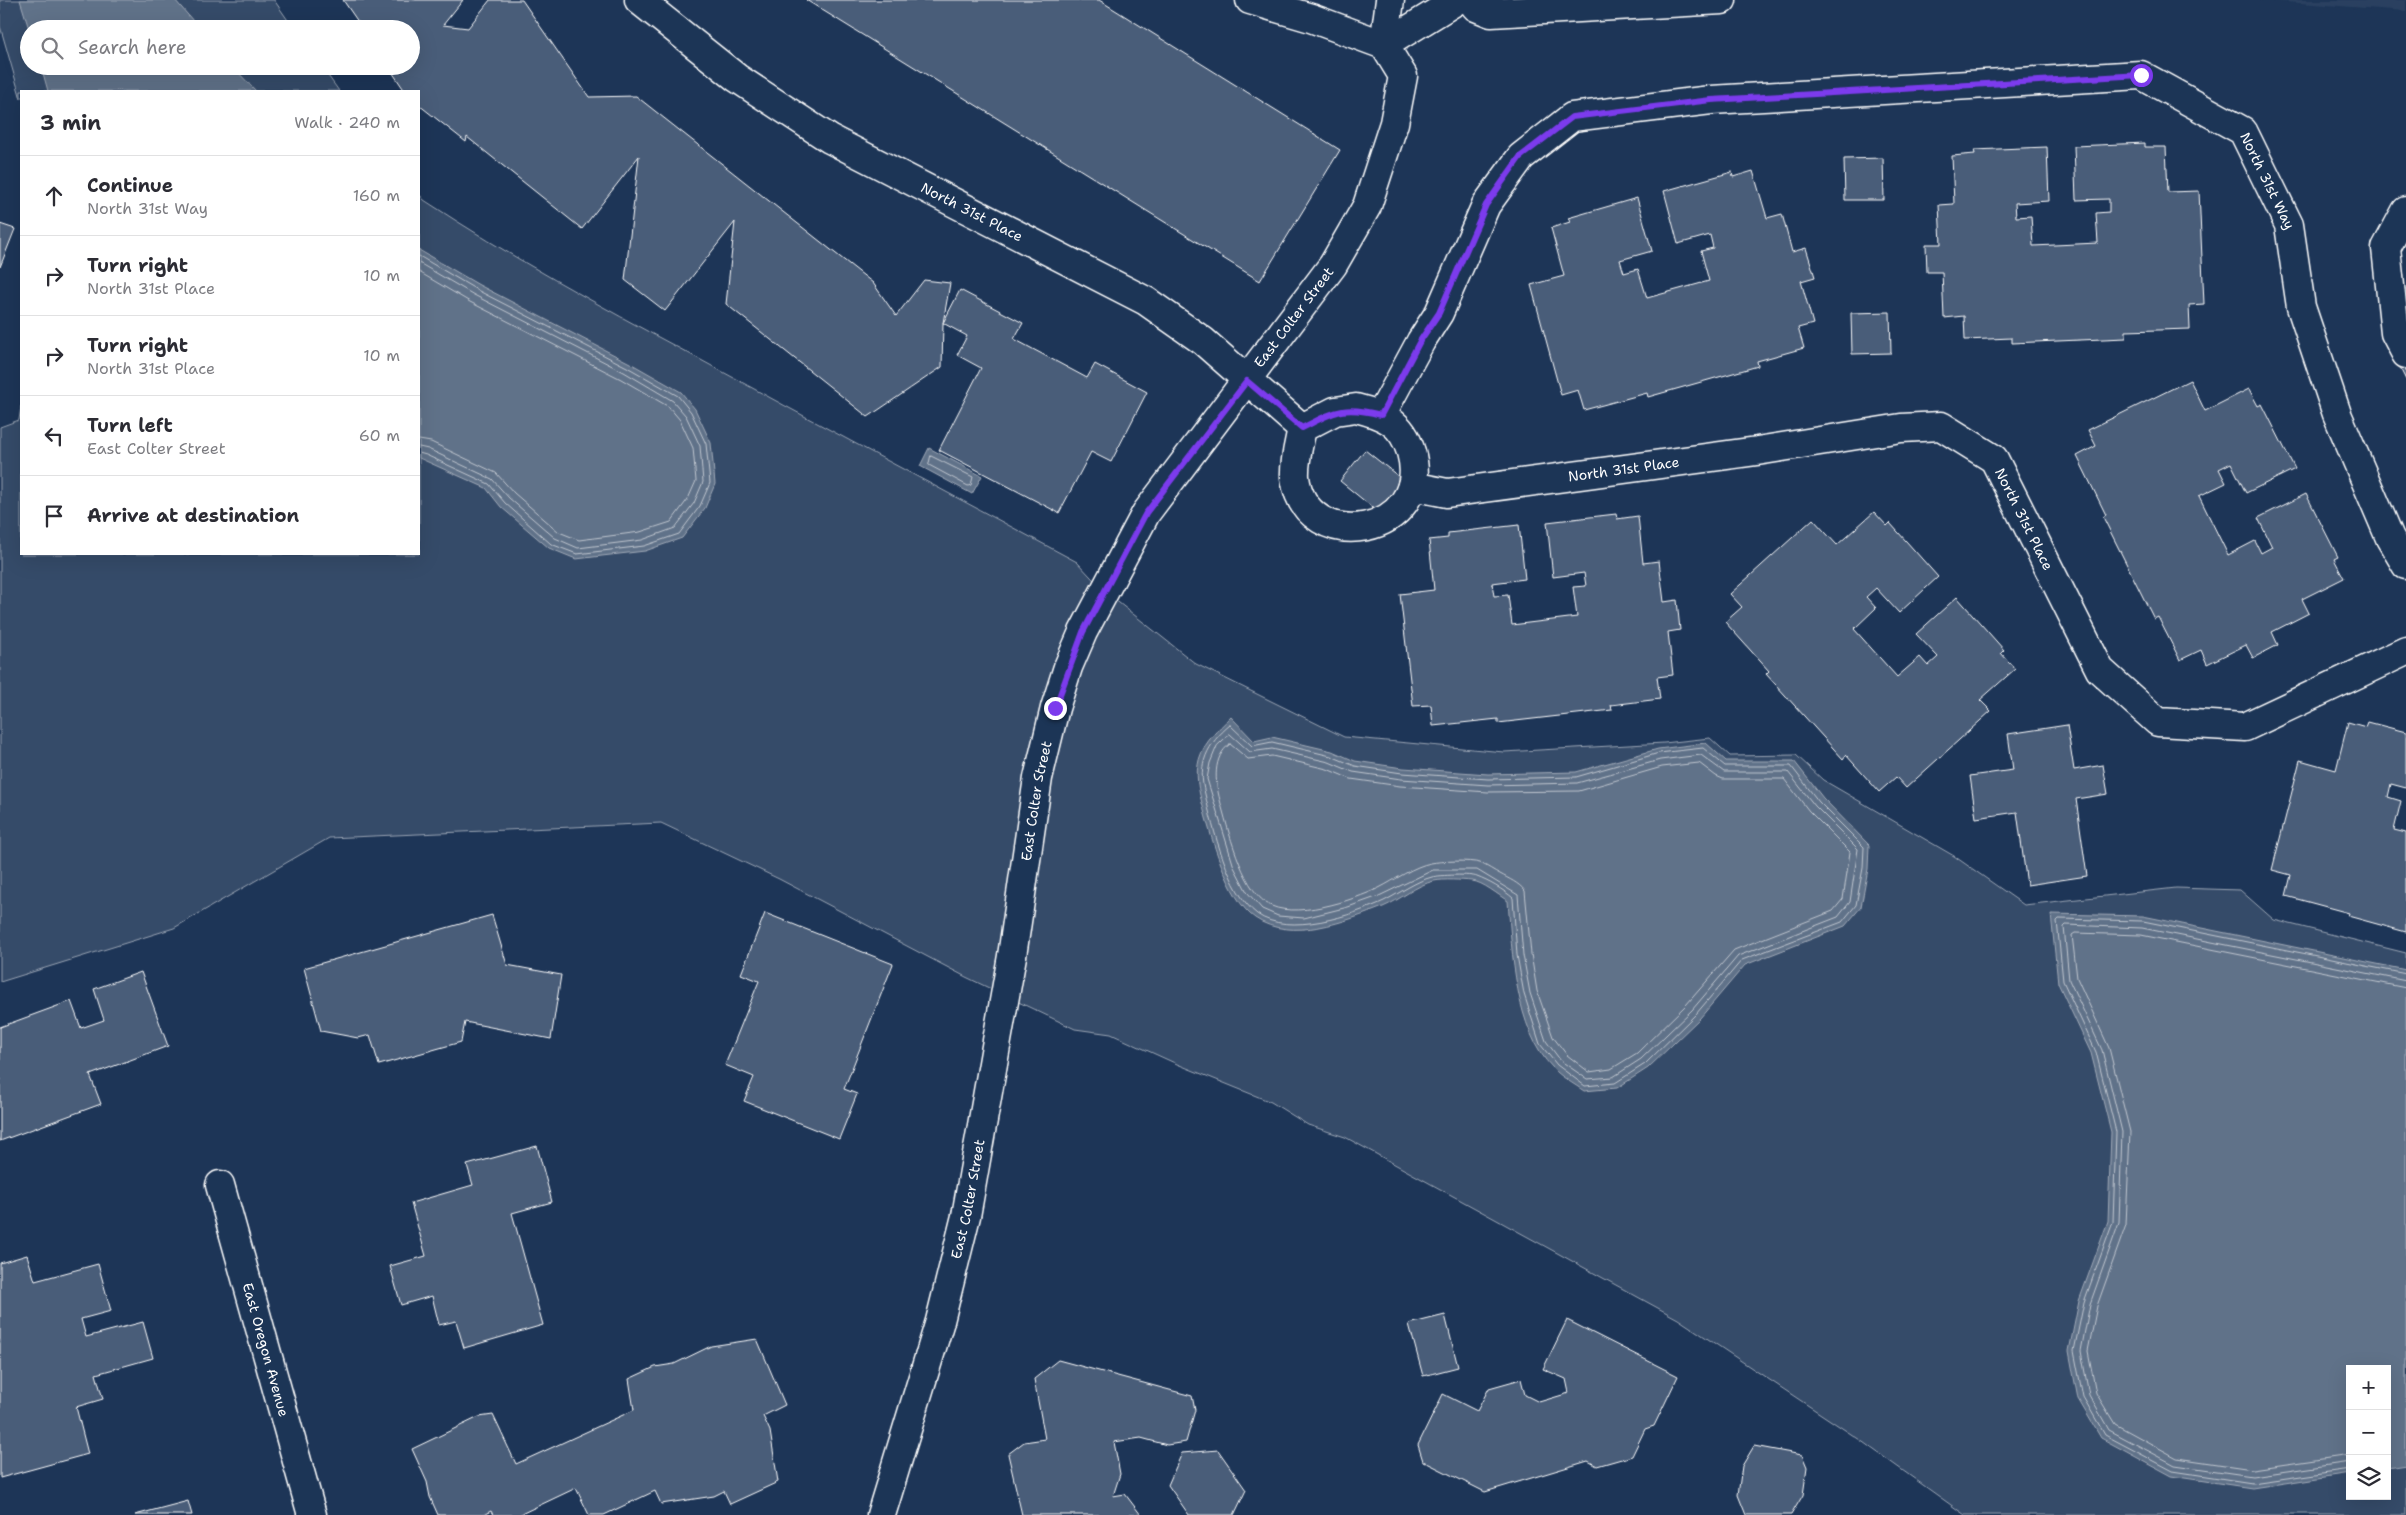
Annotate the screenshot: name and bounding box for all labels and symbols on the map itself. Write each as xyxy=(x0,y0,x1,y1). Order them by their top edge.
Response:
route start xyxy=(2130,64,2153,87)
street label: North 31st Way xyxy=(2236,129,2299,232)
street label: North 31st Place xyxy=(918,178,1026,245)
street label: East Colter Street xyxy=(1250,263,1337,371)
street label: North 31st Place xyxy=(1567,453,1681,486)
street label: North 31st Place xyxy=(1991,465,2057,573)
route end xyxy=(1044,697,1067,720)
street label: East Colter Street xyxy=(1017,739,1056,862)
street label: East Colter Street xyxy=(947,1138,988,1261)
street label: East Oregon Avenue xyxy=(239,1281,293,1419)

